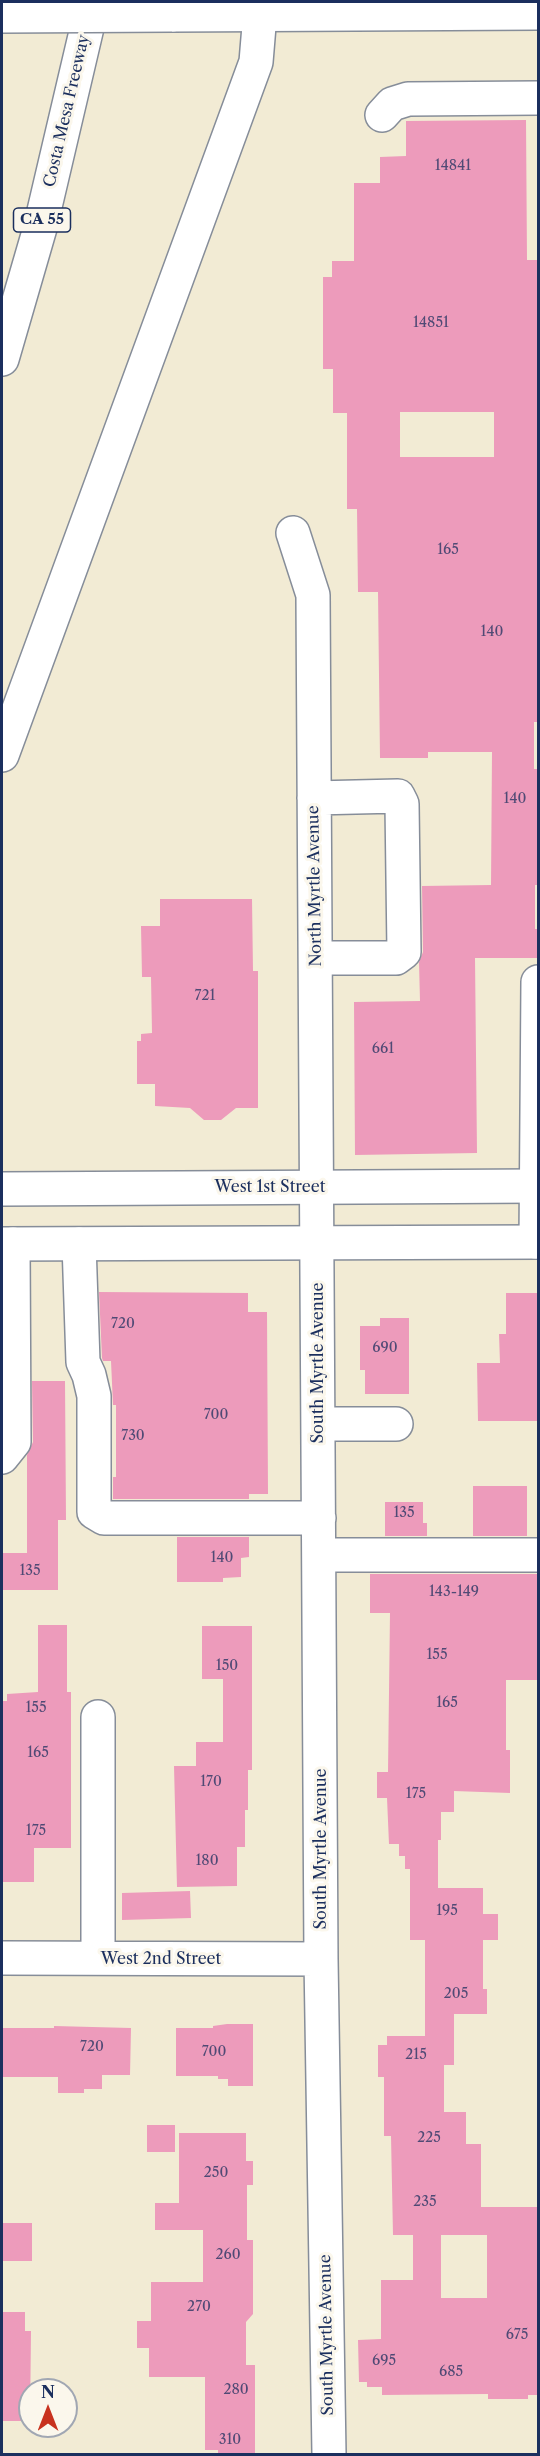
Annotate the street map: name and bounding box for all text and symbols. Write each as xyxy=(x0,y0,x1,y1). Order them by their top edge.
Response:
street label: Costa Mesa Freeway xyxy=(40,33,94,189)
house number: 14841 xyxy=(435,158,471,174)
road number: CA 55 xyxy=(14,208,70,232)
house number: 14851 xyxy=(413,315,449,331)
house number: 165 xyxy=(437,542,459,558)
house number: 140 xyxy=(481,624,503,640)
house number: 140 xyxy=(504,791,526,807)
street label: North Myrtle Avenue xyxy=(304,805,326,967)
house number: 721 xyxy=(195,988,215,1004)
house number: 661 xyxy=(372,1041,394,1057)
street label: West 1st Street xyxy=(215,1177,325,1197)
street label: South Myrtle Avenue xyxy=(308,1282,328,1444)
house number: 720 xyxy=(111,1316,135,1332)
house number: 690 xyxy=(372,1340,398,1356)
house number: 700 xyxy=(204,1407,228,1423)
house number: 730 xyxy=(121,1428,145,1444)
house number: 135 xyxy=(393,1505,415,1521)
house number: 140 xyxy=(211,1550,233,1566)
house number: 135 xyxy=(19,1563,41,1579)
house number: 143-149 xyxy=(429,1584,479,1600)
house number: 155 xyxy=(426,1647,448,1663)
house number: 150 xyxy=(216,1658,238,1674)
house number: 165 xyxy=(436,1695,458,1711)
house number: 155 xyxy=(25,1700,47,1716)
house number: 165 xyxy=(27,1745,49,1761)
street label: South Myrtle Avenue xyxy=(311,1768,331,1930)
house number: 170 xyxy=(200,1774,222,1790)
house number: 175 xyxy=(406,1786,426,1802)
house number: 175 xyxy=(26,1823,46,1839)
house number: 180 xyxy=(195,1853,219,1869)
house number: 195 xyxy=(436,1903,458,1919)
street label: West 2nd Street xyxy=(101,1949,221,1969)
house number: 205 xyxy=(444,1986,468,2002)
house number: 720 xyxy=(80,2039,104,2055)
house number: 700 xyxy=(202,2044,226,2060)
house number: 215 xyxy=(405,2047,427,2063)
house number: 225 xyxy=(417,2130,441,2146)
house number: 250 xyxy=(204,2165,228,2181)
house number: 235 xyxy=(413,2194,437,2210)
house number: 260 xyxy=(215,2247,241,2263)
street label: South Myrtle Avenue xyxy=(316,2254,338,2416)
house number: 270 xyxy=(187,2299,211,2315)
house number: 675 xyxy=(506,2327,528,2343)
house number: 695 xyxy=(372,2353,396,2369)
house number: 685 xyxy=(439,2364,463,2380)
north arrow xyxy=(18,2378,78,2438)
text: N xyxy=(41,2382,55,2402)
house number: 280 xyxy=(223,2382,249,2398)
house number: 310 xyxy=(219,2432,241,2448)

